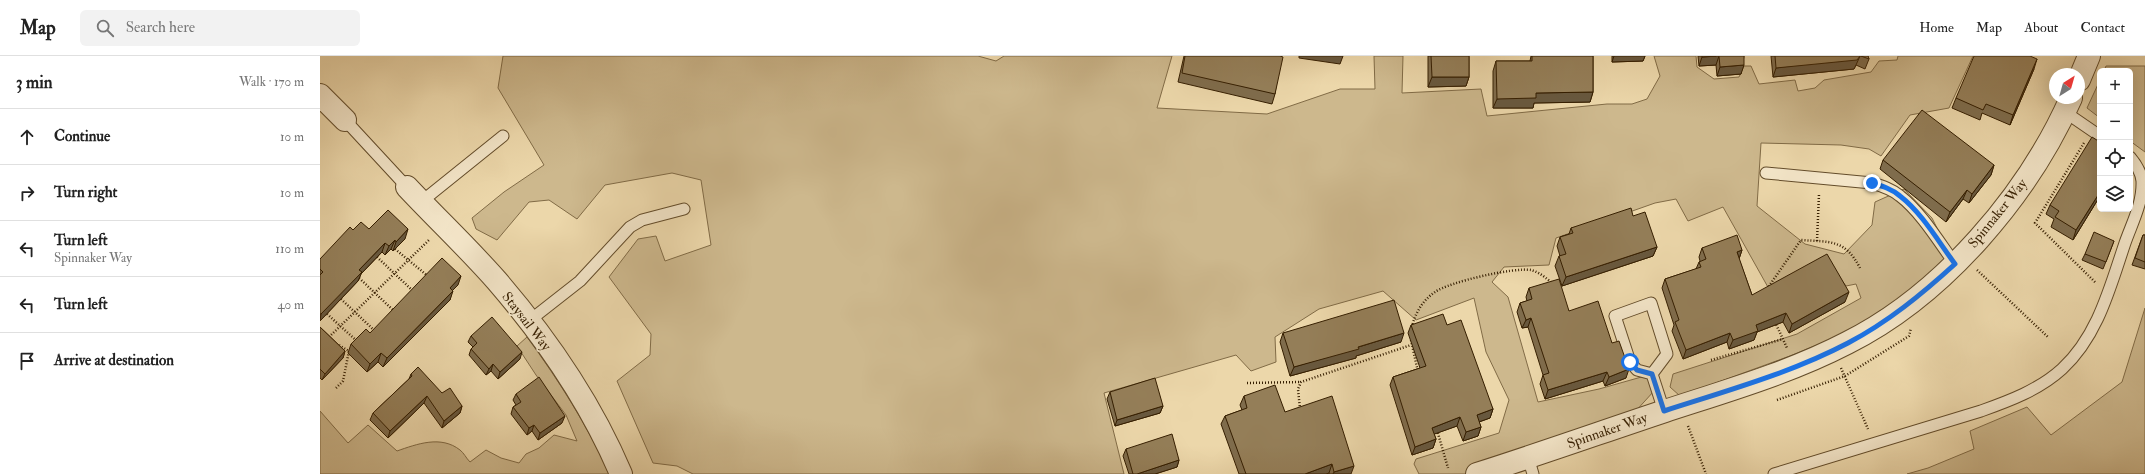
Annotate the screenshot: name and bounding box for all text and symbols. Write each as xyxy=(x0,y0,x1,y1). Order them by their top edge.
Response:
search box xyxy=(80,10,360,46)
text: Map xyxy=(20,16,56,40)
icon: search xyxy=(94,17,116,39)
text: Search here xyxy=(126,18,195,37)
text: Home xyxy=(1919,19,1954,36)
text: Map xyxy=(1976,19,2002,36)
text: About xyxy=(2024,19,2058,36)
text: Contact xyxy=(2080,19,2125,36)
north arrow xyxy=(2049,68,2085,104)
map controls xyxy=(2097,68,2133,212)
button: + xyxy=(2097,68,2133,104)
text: 3 min xyxy=(16,72,53,93)
text: Walk · 170 m xyxy=(239,74,304,90)
button: − xyxy=(2097,104,2133,140)
icon: ahead xyxy=(16,126,38,148)
text: Continue xyxy=(54,127,110,146)
text: 10 m xyxy=(280,129,304,145)
button: locate xyxy=(2097,140,2133,176)
route end xyxy=(1863,174,1881,192)
street label: Spinnaker Way xyxy=(1964,175,2032,252)
button: layers xyxy=(2097,176,2133,212)
icon: right xyxy=(16,182,38,204)
text: Turn right xyxy=(54,183,117,202)
text: 10 m xyxy=(280,185,304,201)
text: Turn left xyxy=(54,231,108,250)
icon: left xyxy=(16,238,38,260)
text: 110 m xyxy=(275,241,304,257)
text: Spinnaker Way xyxy=(54,250,132,266)
street label: Staysail Way xyxy=(498,289,555,355)
icon: left xyxy=(16,294,38,316)
text: Turn left xyxy=(54,295,108,314)
text: 40 m xyxy=(278,297,304,313)
icon: arrive xyxy=(16,350,38,372)
text: Arrive at destination xyxy=(54,351,174,370)
route start xyxy=(1621,353,1639,371)
street label: Spinnaker Way xyxy=(1565,408,1651,453)

